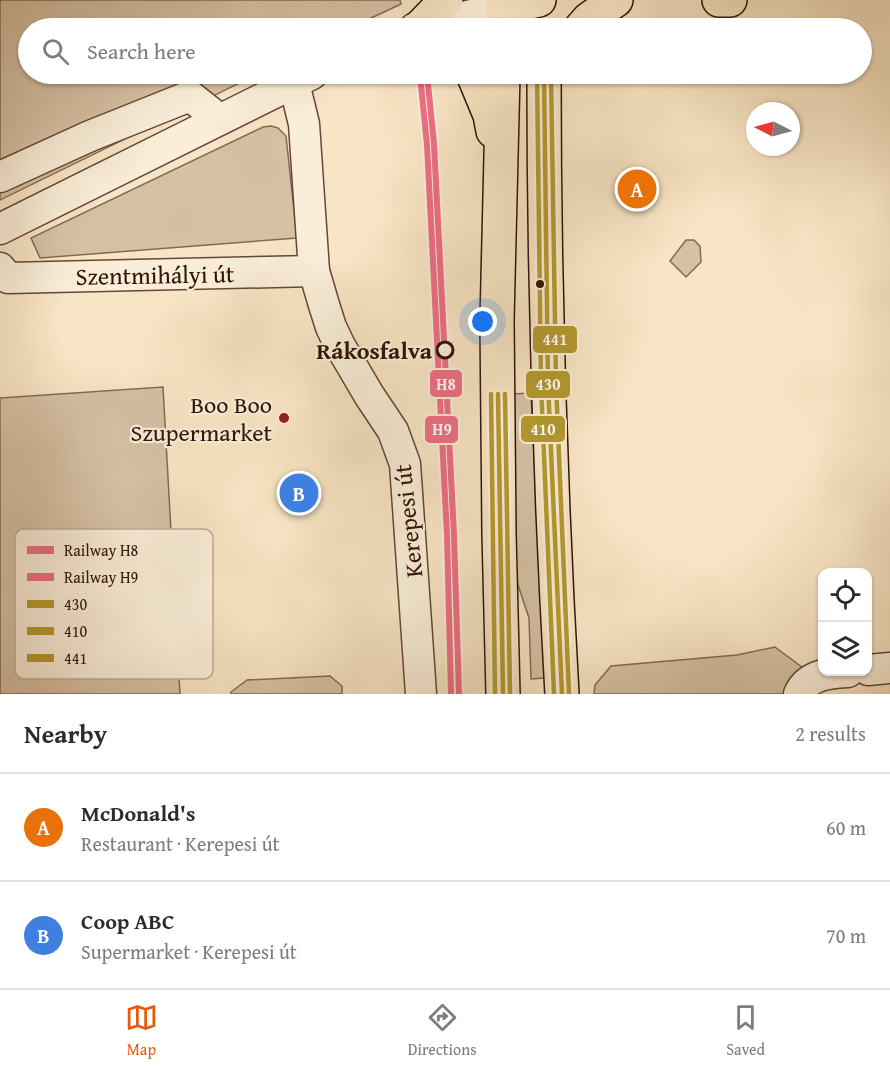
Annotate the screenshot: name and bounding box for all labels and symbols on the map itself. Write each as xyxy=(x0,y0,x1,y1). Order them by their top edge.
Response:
north arrow xyxy=(746,102,800,156)
pin: A xyxy=(618,166,656,212)
street label: Szentmihályi út xyxy=(75,256,235,294)
unlabelled marker xyxy=(534,278,546,290)
your location xyxy=(468,307,497,336)
line badge: 441 xyxy=(532,325,578,354)
text: 441 xyxy=(543,327,567,351)
place label: Rákosfalva xyxy=(316,333,433,368)
marker: Rákosfalva xyxy=(436,341,454,359)
line badge: H8 xyxy=(429,369,463,398)
line badge: 430 xyxy=(525,370,571,399)
text: H8 xyxy=(436,372,456,396)
text: 430 xyxy=(536,372,560,396)
place label: Boo Boo Szupermarket xyxy=(130,387,273,450)
marker: Boo Boo Szupermarket xyxy=(277,411,291,425)
line badge: H9 xyxy=(424,415,459,444)
line badge: 410 xyxy=(520,415,566,443)
text: H9 xyxy=(432,417,452,441)
text: 410 xyxy=(531,417,555,441)
street label: Kerepesi út xyxy=(385,462,431,579)
pin: B xyxy=(280,470,318,516)
legend xyxy=(15,529,213,679)
text: Railway H8 xyxy=(64,538,139,562)
text: Railway H9 xyxy=(64,565,139,589)
text: 430 xyxy=(64,592,87,616)
text: 410 xyxy=(64,619,87,643)
text: 441 xyxy=(64,646,87,670)

